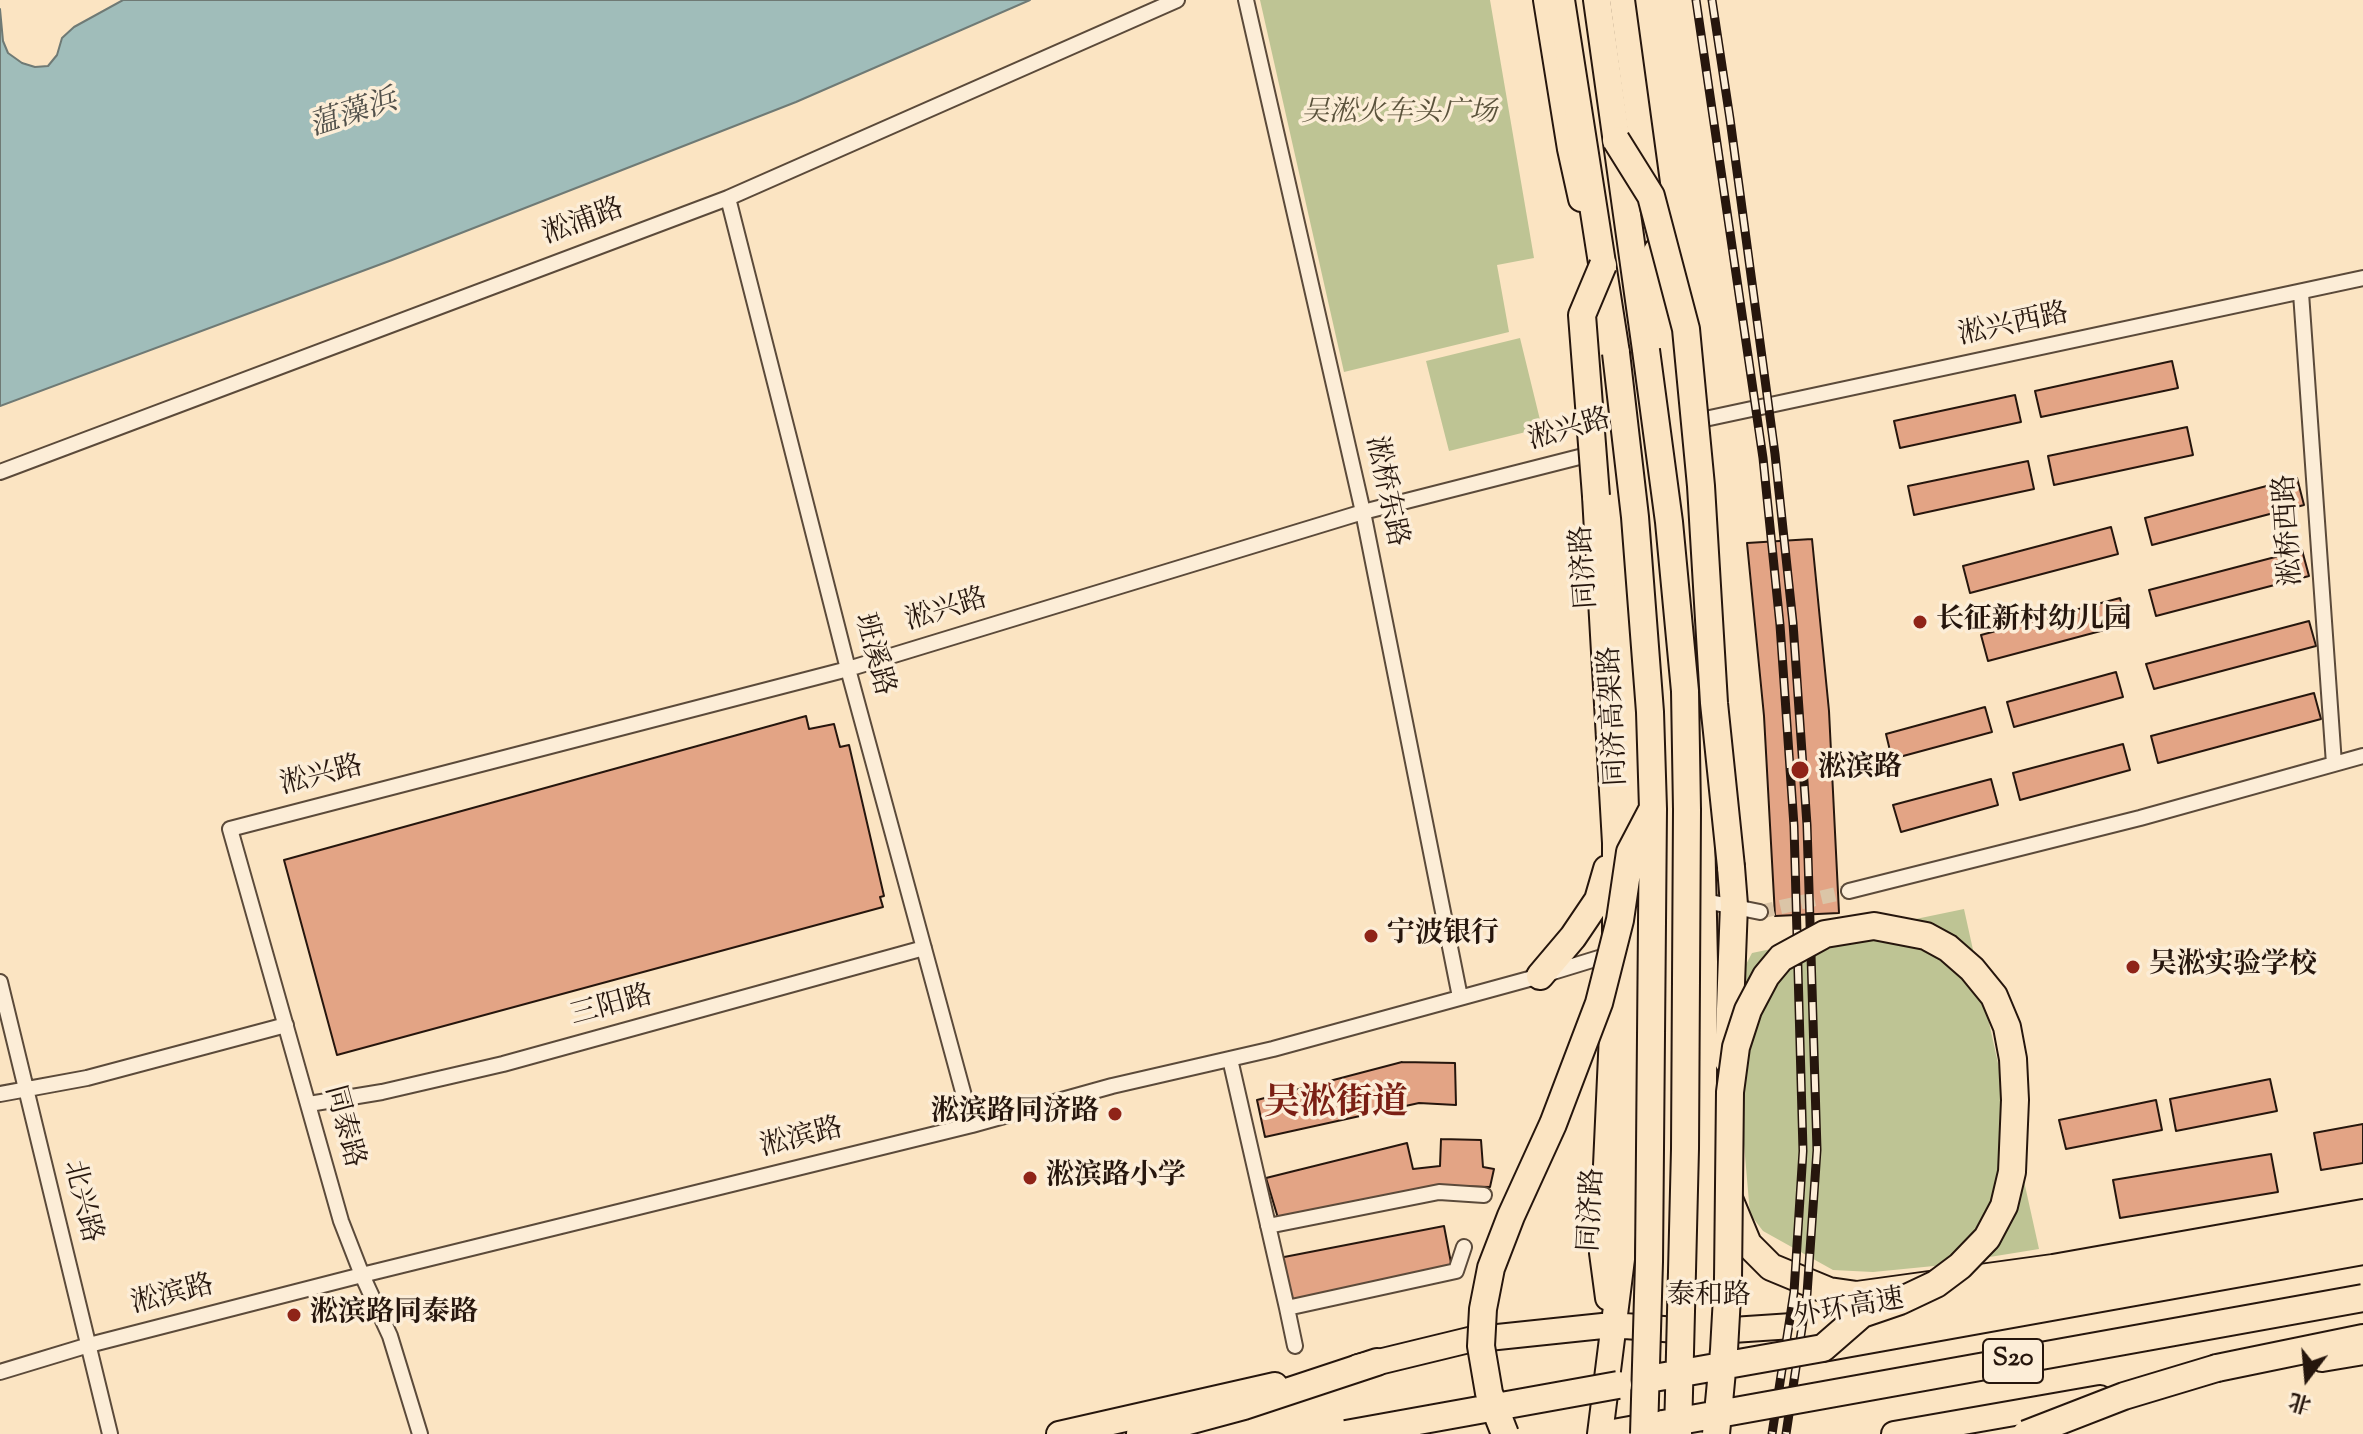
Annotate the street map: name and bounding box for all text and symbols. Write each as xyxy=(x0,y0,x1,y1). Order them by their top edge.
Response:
water label: 蕰藻浜 xyxy=(306,85,402,147)
park label: 吴淞火车头广场 xyxy=(1301,98,1497,132)
street label: 淞浦路 xyxy=(539,194,629,254)
street label: 淞兴西路 xyxy=(1956,299,2072,355)
street label: 淞兴路 xyxy=(1525,404,1615,460)
street label: 淞桥东路 xyxy=(1356,434,1412,550)
street label: 淞桥西路 xyxy=(2270,473,2312,587)
street label: 同济路 xyxy=(1567,524,1607,610)
street label: 淞兴路 xyxy=(902,584,992,640)
place label: 长征新村幼儿园 xyxy=(1936,605,2132,639)
street label: 班溪路 xyxy=(845,610,899,700)
marker: 长征新村幼儿园 xyxy=(1911,613,1929,631)
street label: 同济高架路 xyxy=(1596,645,1636,787)
street label: 淞兴路 xyxy=(277,752,367,804)
place label: 淞滨路 xyxy=(1818,753,1902,787)
marker: 淞滨路 xyxy=(1789,759,1811,781)
place label: 宁波银行 xyxy=(1387,919,1499,953)
marker: 宁波银行 xyxy=(1362,927,1380,945)
place label: 吴淞实验学校 xyxy=(2149,950,2317,984)
marker: 吴淞实验学校 xyxy=(2124,958,2142,976)
street label: 三阳路 xyxy=(567,981,657,1035)
street label: 同泰路 xyxy=(315,1082,369,1172)
district label: 吴淞街道 xyxy=(1264,1085,1408,1129)
place label: 淞滨路同济路 xyxy=(931,1097,1099,1131)
marker: 淞滨路同济路 xyxy=(1106,1105,1124,1123)
street label: 淞滨路 xyxy=(757,1114,847,1166)
street label: 北兴路 xyxy=(54,1157,106,1247)
place label: 淞滨路小学 xyxy=(1046,1161,1186,1195)
street label: 同济路 xyxy=(1575,1167,1613,1253)
marker: 淞滨路小学 xyxy=(1021,1169,1039,1187)
street label: 淞滨路 xyxy=(128,1271,218,1323)
street label: 泰和路 xyxy=(1667,1281,1751,1315)
street label: 外环高速 xyxy=(1791,1285,1907,1337)
place label: 淞滨路同泰路 xyxy=(310,1298,478,1332)
marker: 淞滨路同泰路 xyxy=(285,1306,303,1324)
north arrow xyxy=(2267,1338,2347,1418)
road number: S20 xyxy=(1983,1339,2043,1383)
text: 北 xyxy=(2285,1383,2315,1419)

